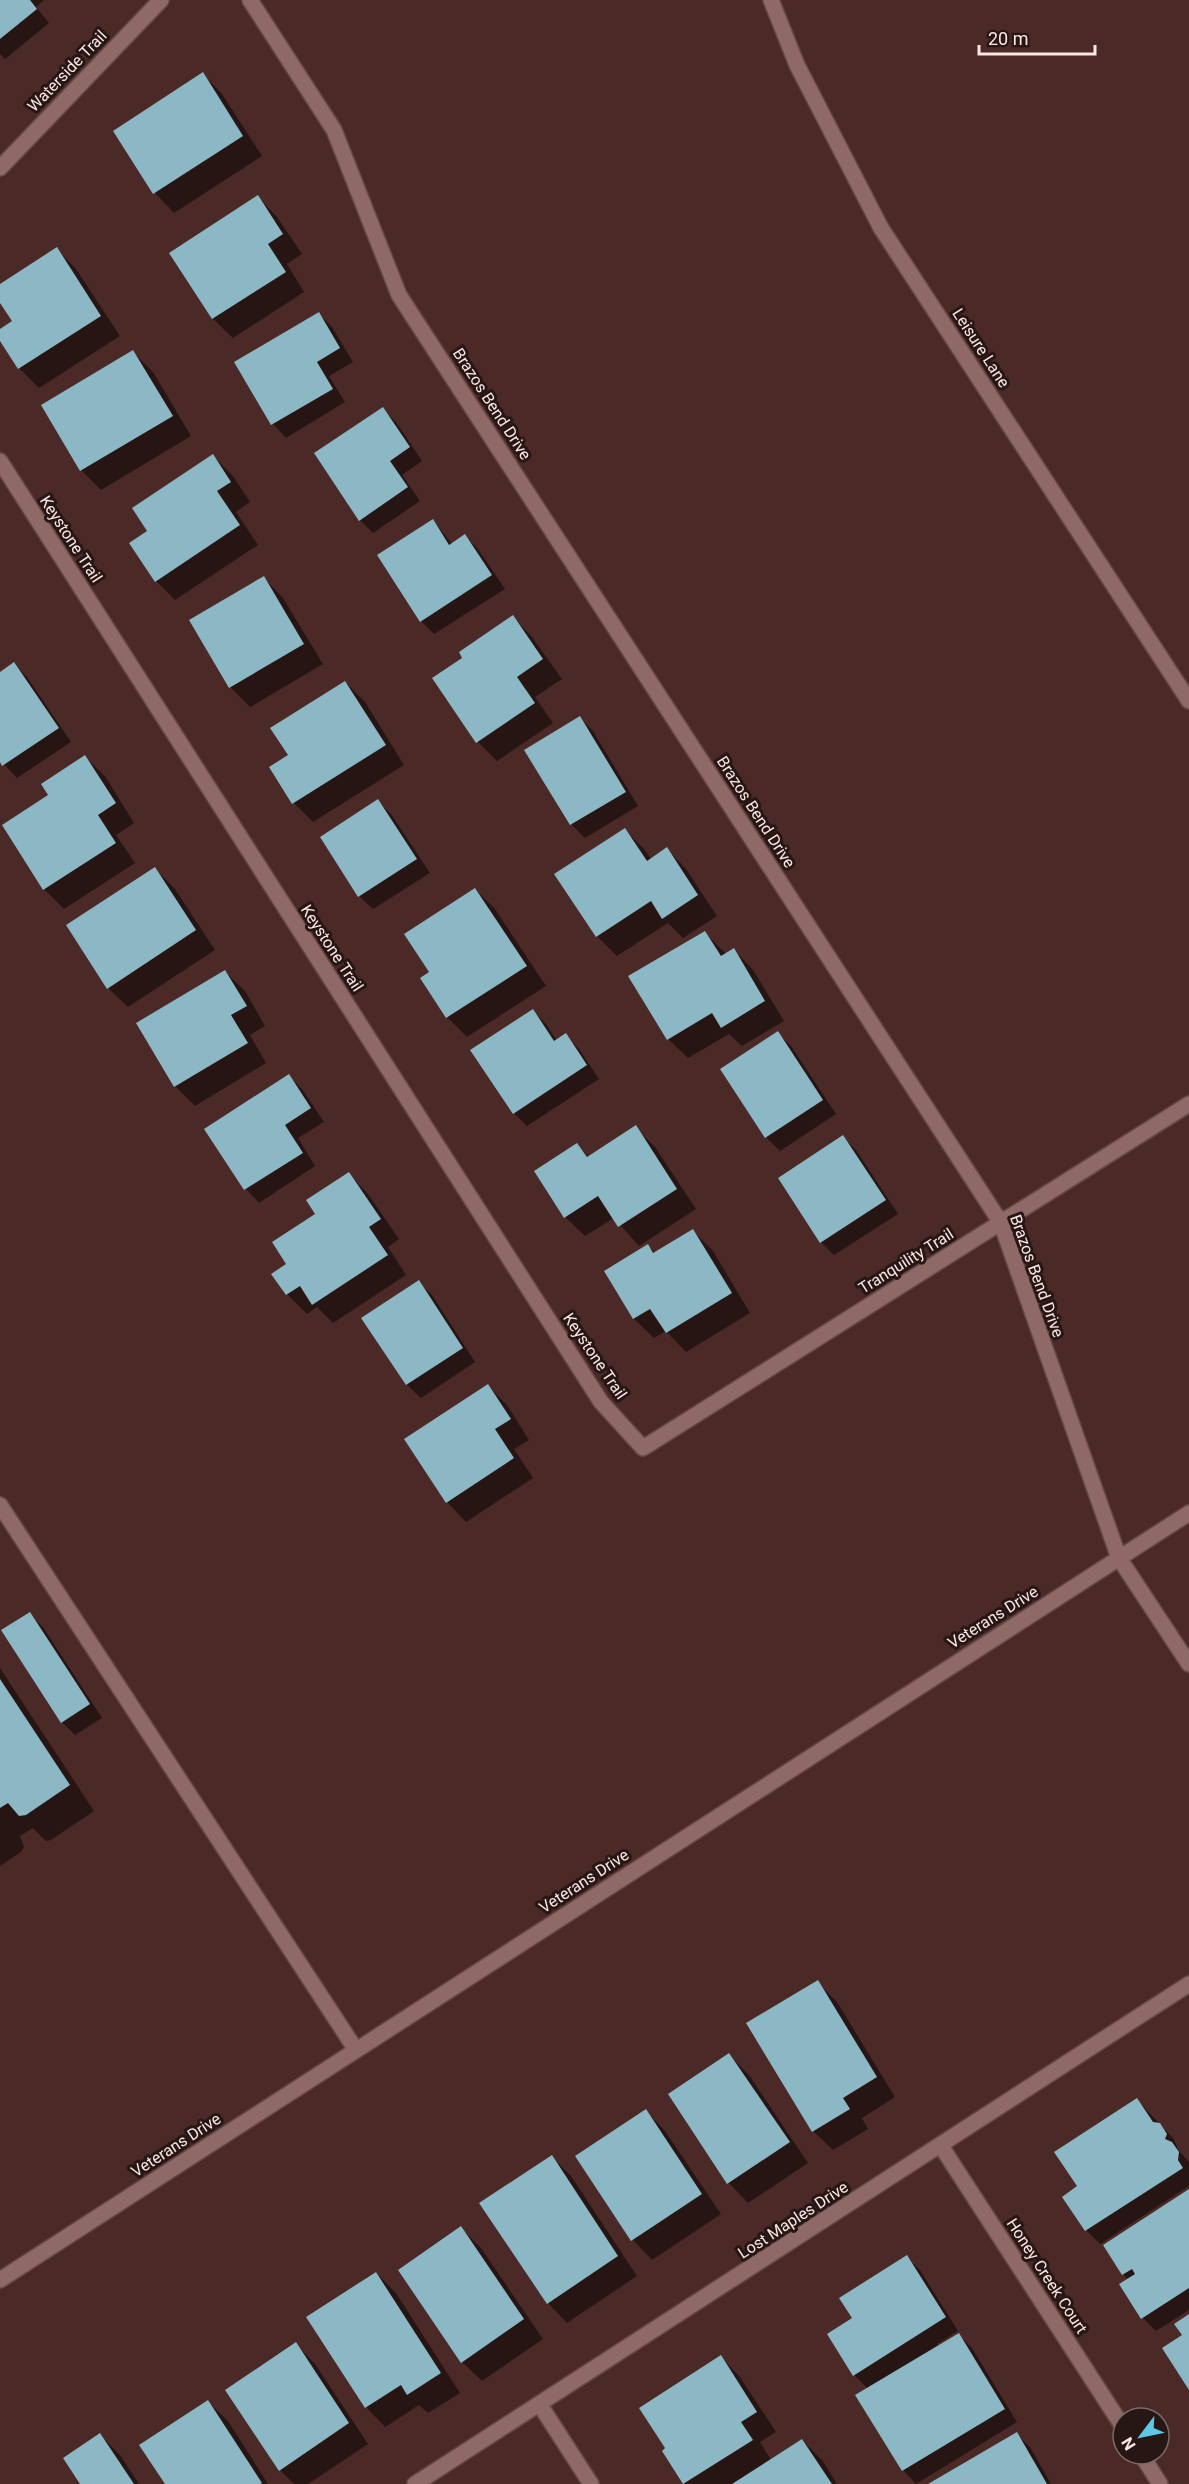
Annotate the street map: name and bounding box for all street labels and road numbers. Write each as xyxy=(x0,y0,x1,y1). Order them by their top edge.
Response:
street label: Waterside Trail xyxy=(23,26,111,116)
street label: Leisure Lane xyxy=(948,305,1014,391)
street label: Brazos Bend Drive xyxy=(449,345,535,463)
street label: Keystone Trail xyxy=(36,492,106,586)
street label: Brazos Bend Drive xyxy=(713,753,799,871)
street label: Keystone Trail xyxy=(297,901,367,995)
street label: Brazos Bend Drive xyxy=(1006,1212,1068,1340)
street label: Tranquility Trail xyxy=(855,1224,957,1298)
street label: Keystone Trail xyxy=(559,1309,631,1403)
street label: Veterans Drive xyxy=(944,1582,1042,1652)
street label: Veterans Drive xyxy=(536,1845,632,1917)
street label: Veterans Drive xyxy=(128,2109,224,2181)
street label: Lost Maples Drive xyxy=(734,2177,852,2263)
street label: Honey Creek Court xyxy=(1003,2215,1091,2337)

